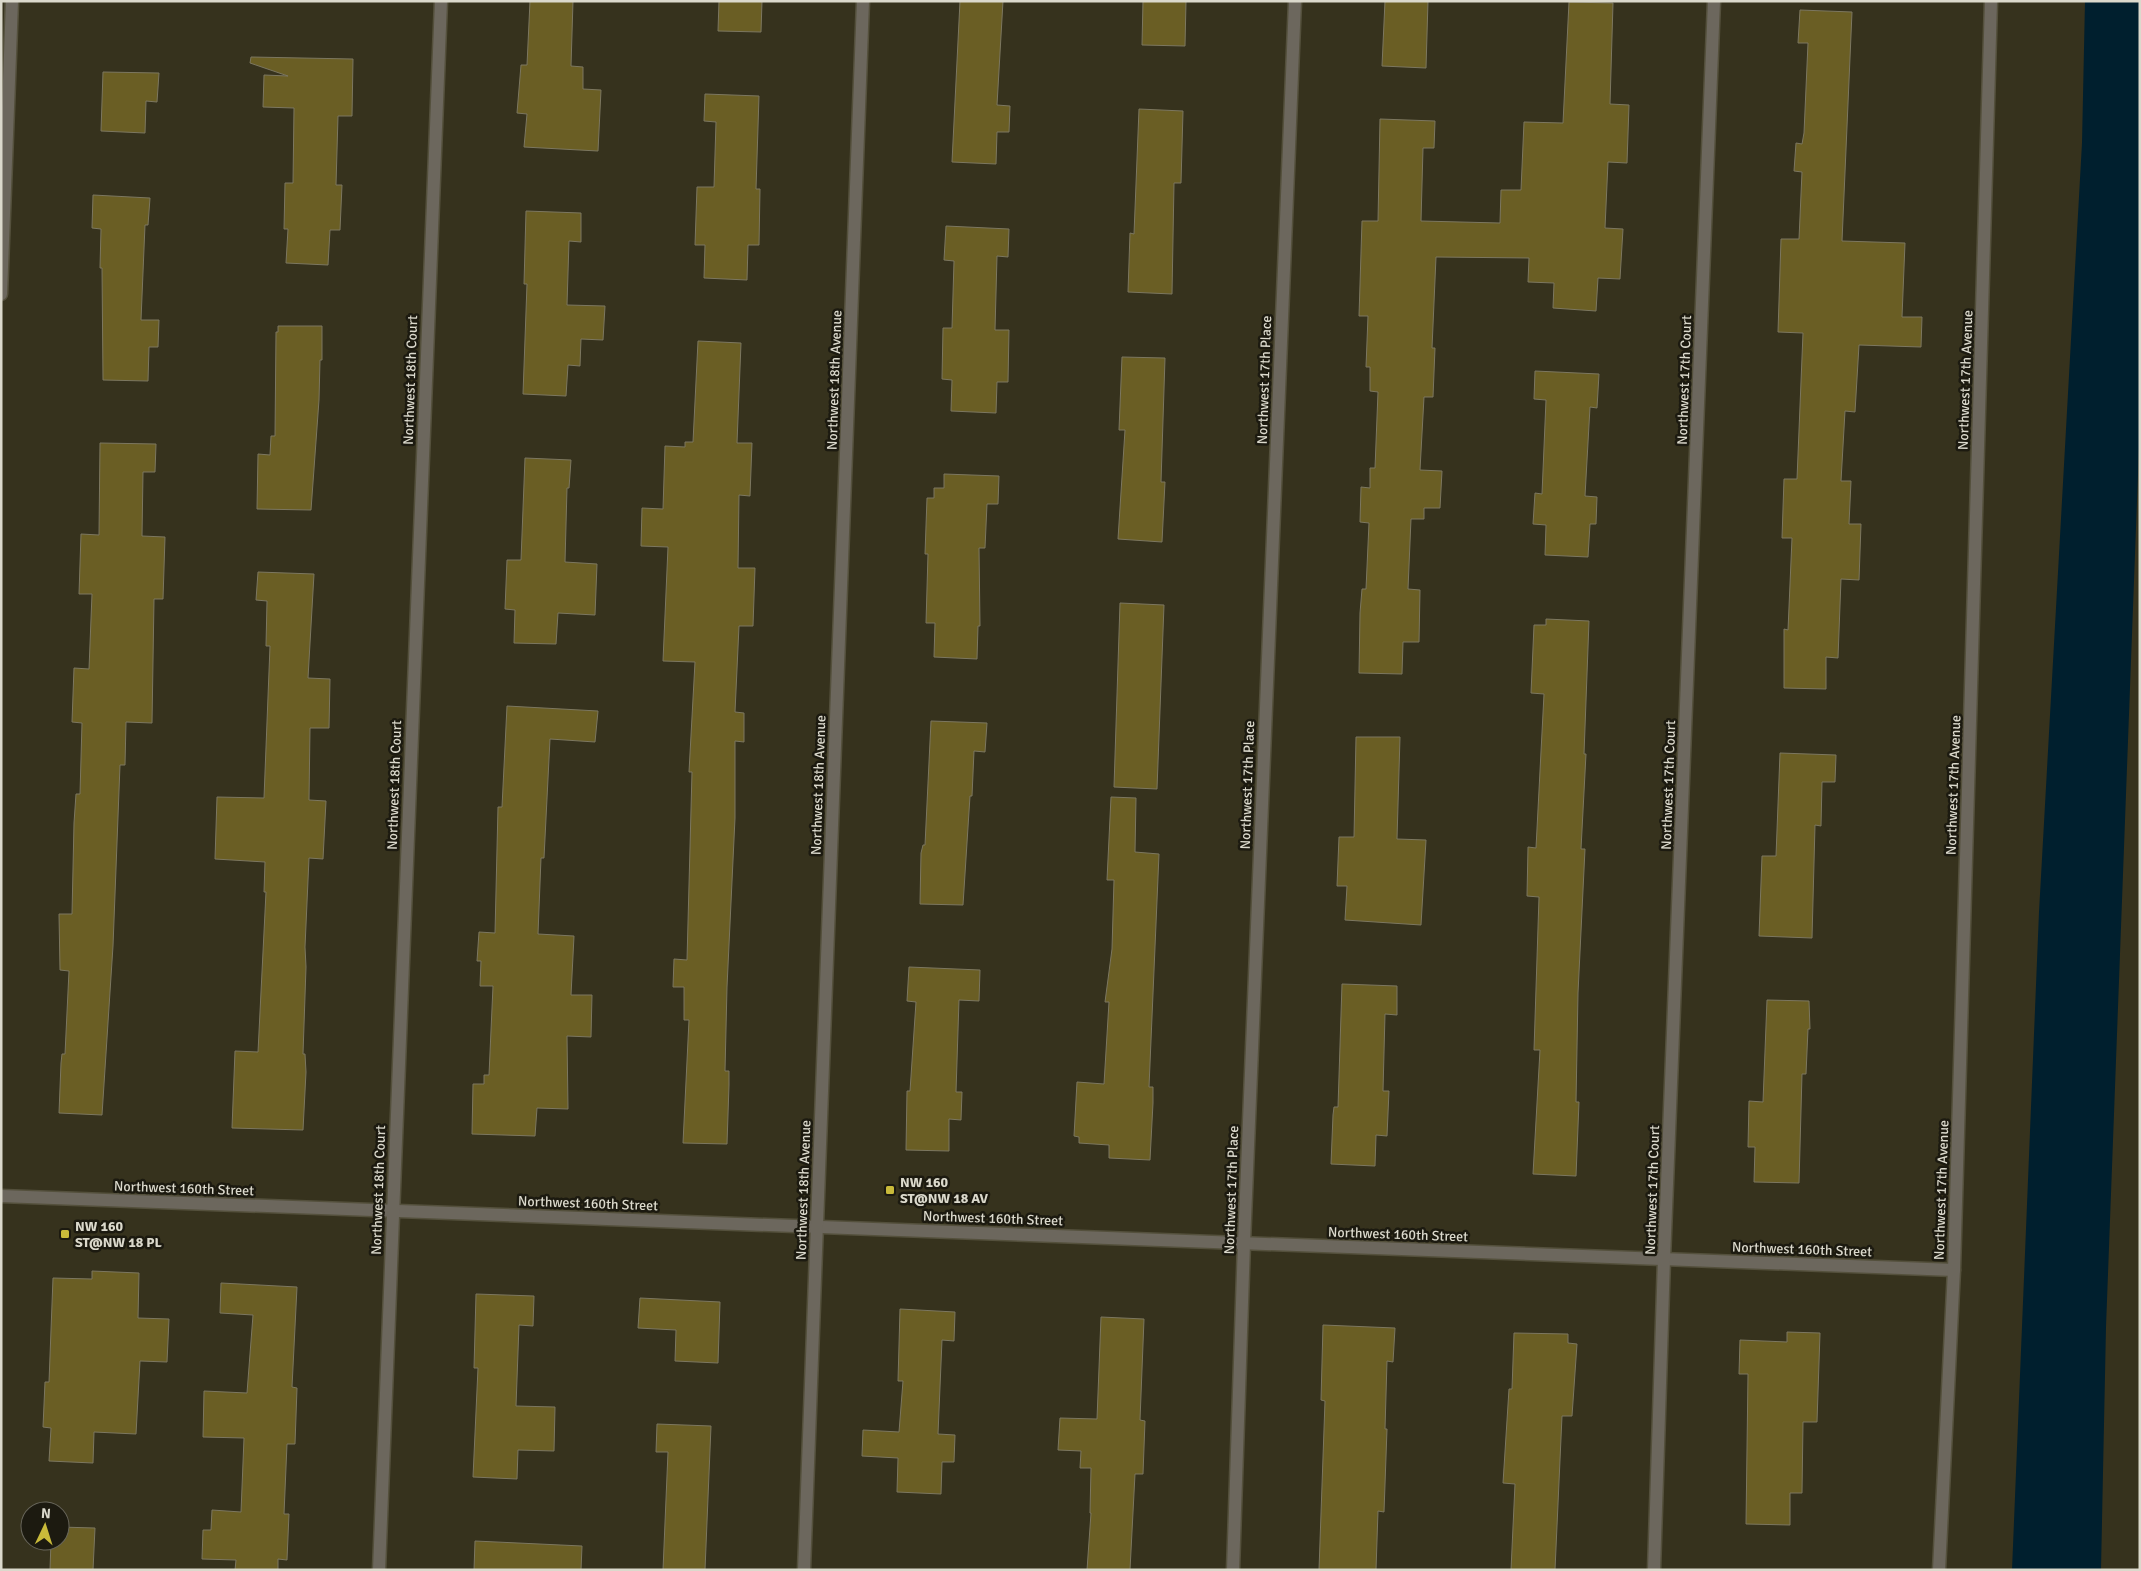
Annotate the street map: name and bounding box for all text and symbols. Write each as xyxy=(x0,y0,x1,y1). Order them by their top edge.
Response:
street label: Northwest 18th Avenue xyxy=(824,310,845,450)
street label: Northwest 17th Avenue xyxy=(1955,310,1976,450)
street label: Northwest 18th Court xyxy=(400,315,421,445)
street label: Northwest 17th Place xyxy=(1254,315,1275,445)
street label: Northwest 17th Court xyxy=(1674,315,1695,445)
street label: Northwest 18th Avenue xyxy=(808,715,829,855)
street label: Northwest 17th Avenue xyxy=(1943,715,1964,855)
street label: Northwest 18th Court xyxy=(384,720,405,850)
street label: Northwest 17th Place xyxy=(1237,720,1258,850)
street label: Northwest 17th Court xyxy=(1658,720,1679,850)
street label: Northwest 18th Avenue xyxy=(793,1120,814,1260)
street label: Northwest 17th Avenue xyxy=(1931,1120,1952,1260)
street label: Northwest 18th Court xyxy=(368,1125,389,1255)
street label: Northwest 17th Place xyxy=(1221,1125,1242,1255)
street label: Northwest 17th Court xyxy=(1642,1125,1663,1255)
place label: NW 160 ST@NW 18 AV xyxy=(900,1174,989,1207)
street label: Northwest 160th Street xyxy=(114,1178,255,1199)
marker: NW 160 ST@NW 18 AV xyxy=(884,1184,896,1196)
street label: Northwest 160th Street xyxy=(518,1193,659,1214)
street label: Northwest 160th Street xyxy=(923,1208,1064,1229)
place label: NW 160 ST@NW 18 PL xyxy=(75,1218,163,1251)
street label: Northwest 160th Street xyxy=(1328,1224,1469,1245)
marker: NW 160 ST@NW 18 PL xyxy=(59,1228,71,1240)
street label: Northwest 160th Street xyxy=(1732,1239,1873,1260)
north arrow xyxy=(20,1501,70,1551)
text: N xyxy=(40,1505,51,1522)

